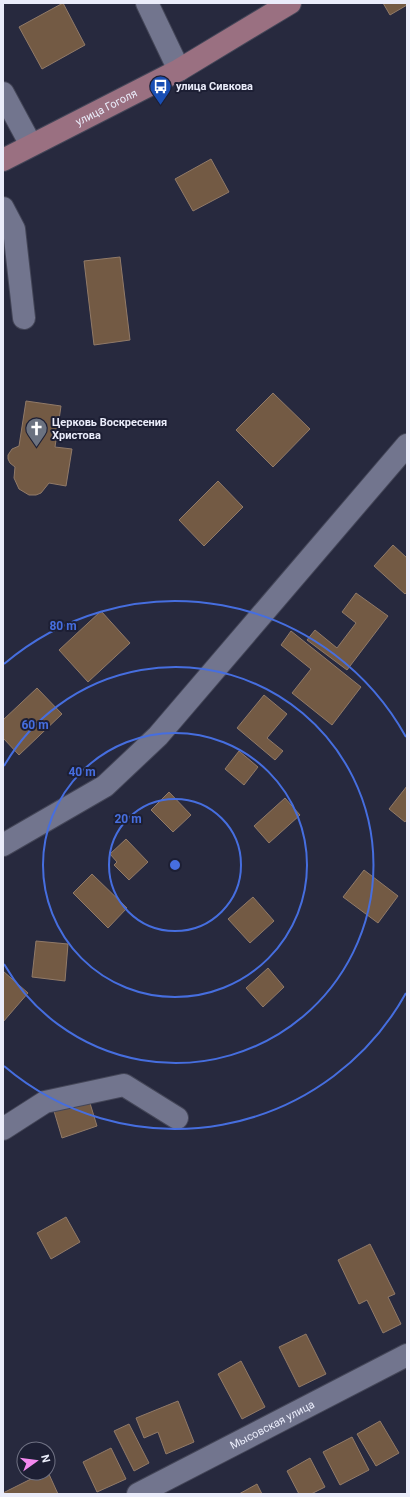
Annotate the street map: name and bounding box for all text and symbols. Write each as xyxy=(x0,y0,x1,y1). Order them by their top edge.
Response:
bus stop icon: улица Сивкова xyxy=(148,73,174,106)
place label: улица Сивкова xyxy=(176,80,253,93)
street label: улица Гоголя xyxy=(73,86,139,128)
church icon: Церковь Воскресения Христова xyxy=(24,415,50,448)
place label: Церковь Воскресения Христова xyxy=(52,416,167,442)
text: 80 m xyxy=(49,619,77,633)
text: 60 m xyxy=(21,718,49,732)
text: 40 m xyxy=(68,765,96,779)
text: 20 m xyxy=(114,812,142,826)
centre of rings xyxy=(168,858,182,872)
street label: Мысовская улица xyxy=(228,1398,317,1452)
north arrow xyxy=(16,1441,56,1481)
text: N xyxy=(38,1453,53,1464)

